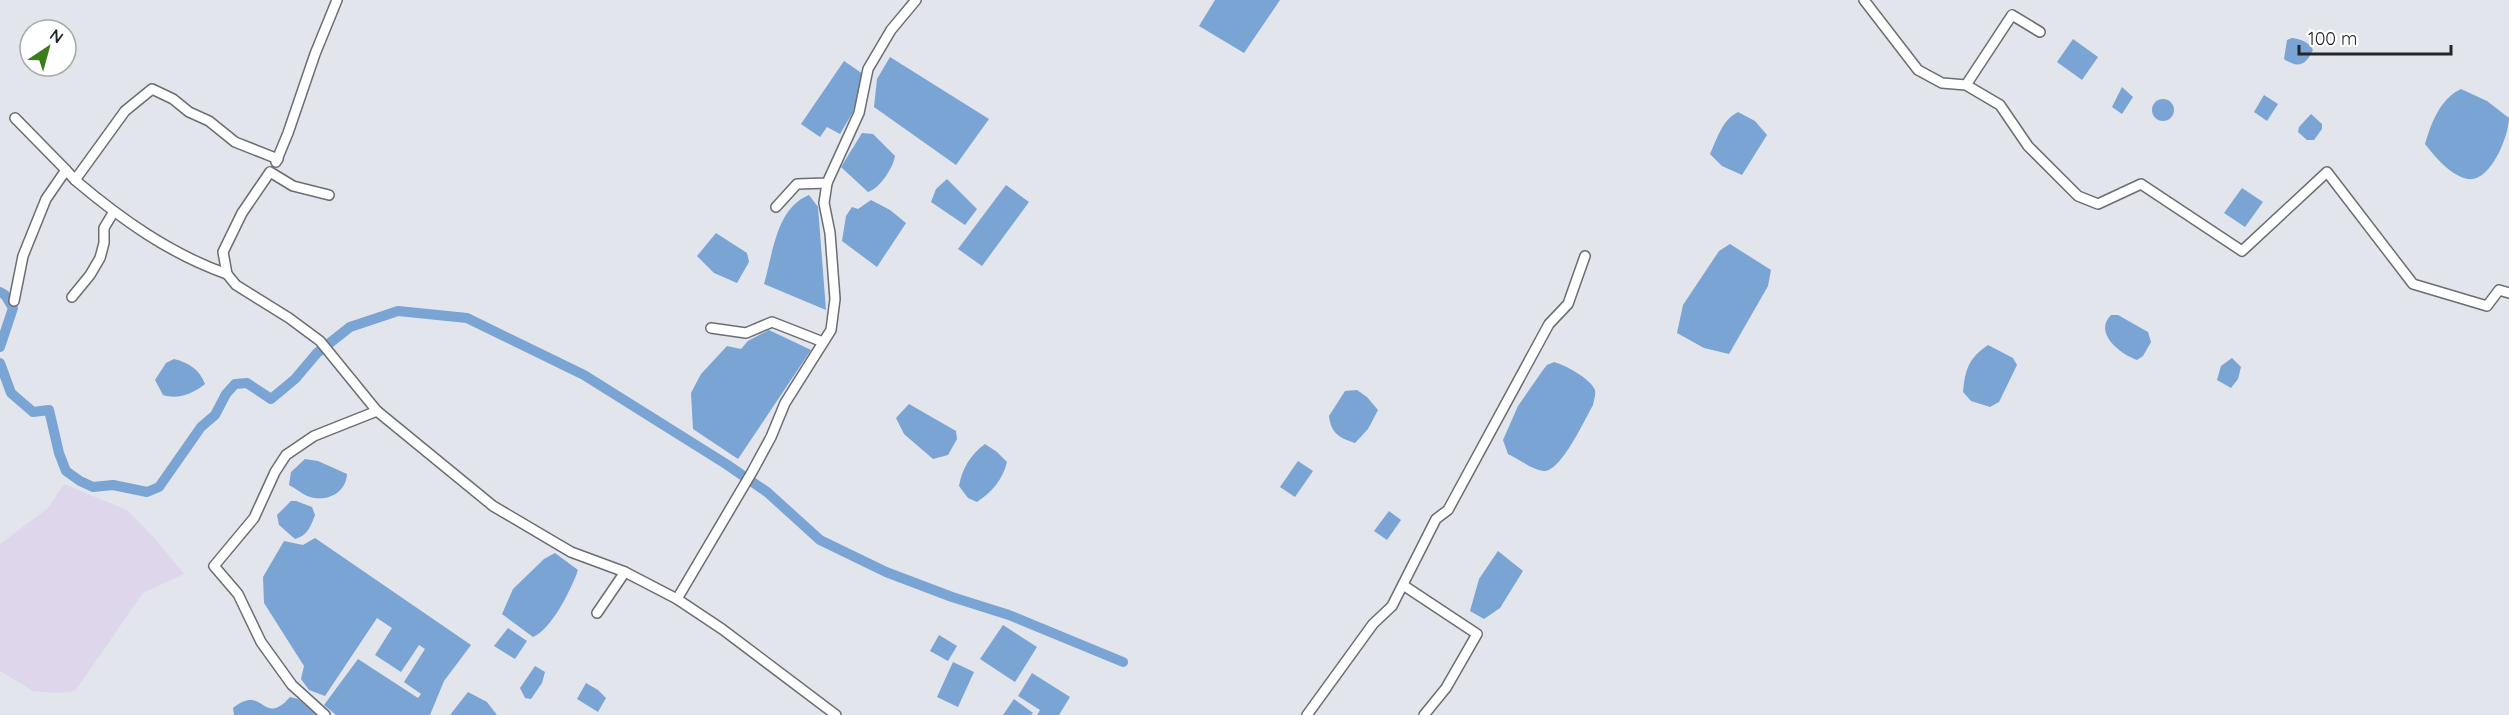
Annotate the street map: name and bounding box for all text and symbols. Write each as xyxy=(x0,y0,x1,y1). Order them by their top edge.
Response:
north arrow xyxy=(18,18,78,78)
scale bar xyxy=(2299,18,2450,56)
text: N xyxy=(46,24,67,47)
text: 100 m xyxy=(2308,27,2357,50)

